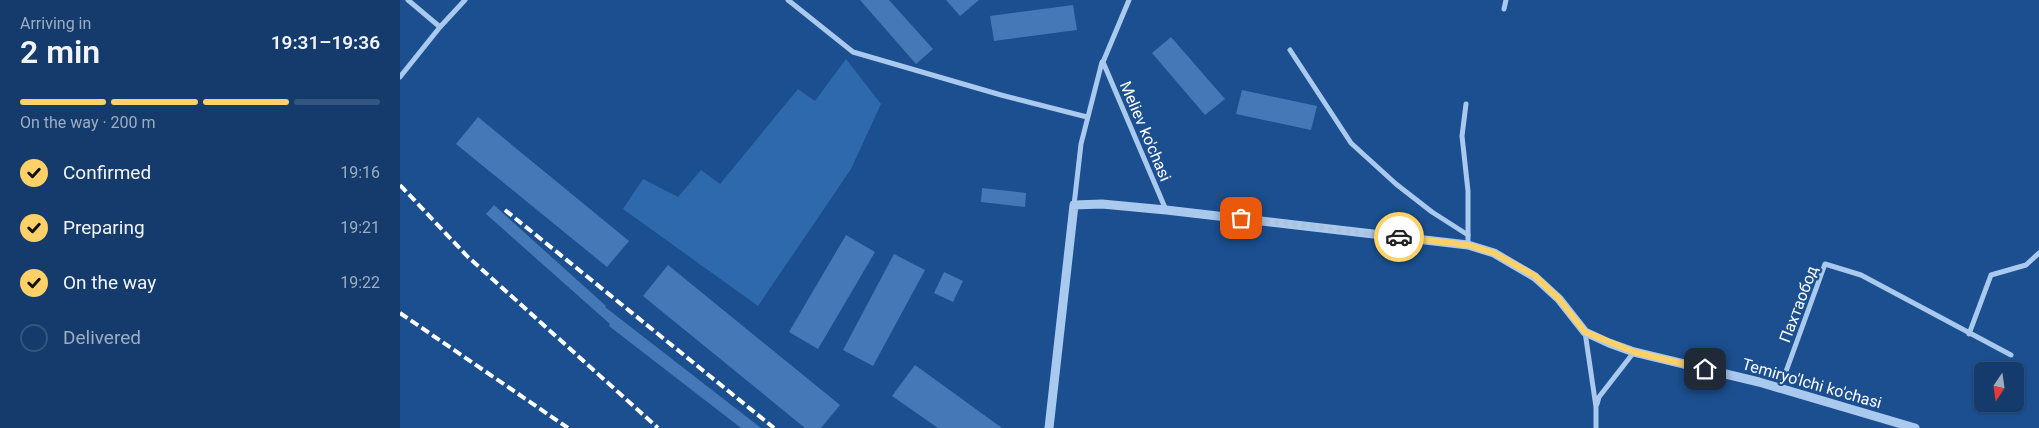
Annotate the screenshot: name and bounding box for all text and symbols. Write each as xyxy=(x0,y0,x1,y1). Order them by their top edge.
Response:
text: Arriving in xyxy=(20,14,91,33)
text: 19:31–19:36 xyxy=(271,31,380,54)
text: 2 min xyxy=(20,33,100,71)
street label: Meliev ko'chasi xyxy=(1116,78,1175,184)
text: On the way · 200 m xyxy=(20,113,156,132)
icon: check xyxy=(20,159,48,187)
text: Confirmed xyxy=(63,161,151,184)
text: 19:16 xyxy=(340,163,380,182)
pin xyxy=(1220,197,1262,239)
icon: bag xyxy=(1227,204,1255,232)
courier xyxy=(1374,212,1424,262)
icon: check xyxy=(20,214,48,242)
text: Preparing xyxy=(63,216,145,239)
text: 19:21 xyxy=(340,218,380,237)
icon: car xyxy=(1385,223,1413,251)
street label: Пахтаобод xyxy=(1775,263,1822,345)
icon: check xyxy=(20,269,48,297)
text: On the way xyxy=(63,271,156,294)
text: 19:22 xyxy=(340,273,380,292)
text: Delivered xyxy=(63,326,141,349)
pin xyxy=(1684,348,1726,390)
street label: Temiryo'lchi ko'chasi xyxy=(1740,354,1884,413)
icon: home xyxy=(1691,355,1719,383)
north arrow xyxy=(1974,362,2024,412)
map controls xyxy=(1974,362,2024,412)

